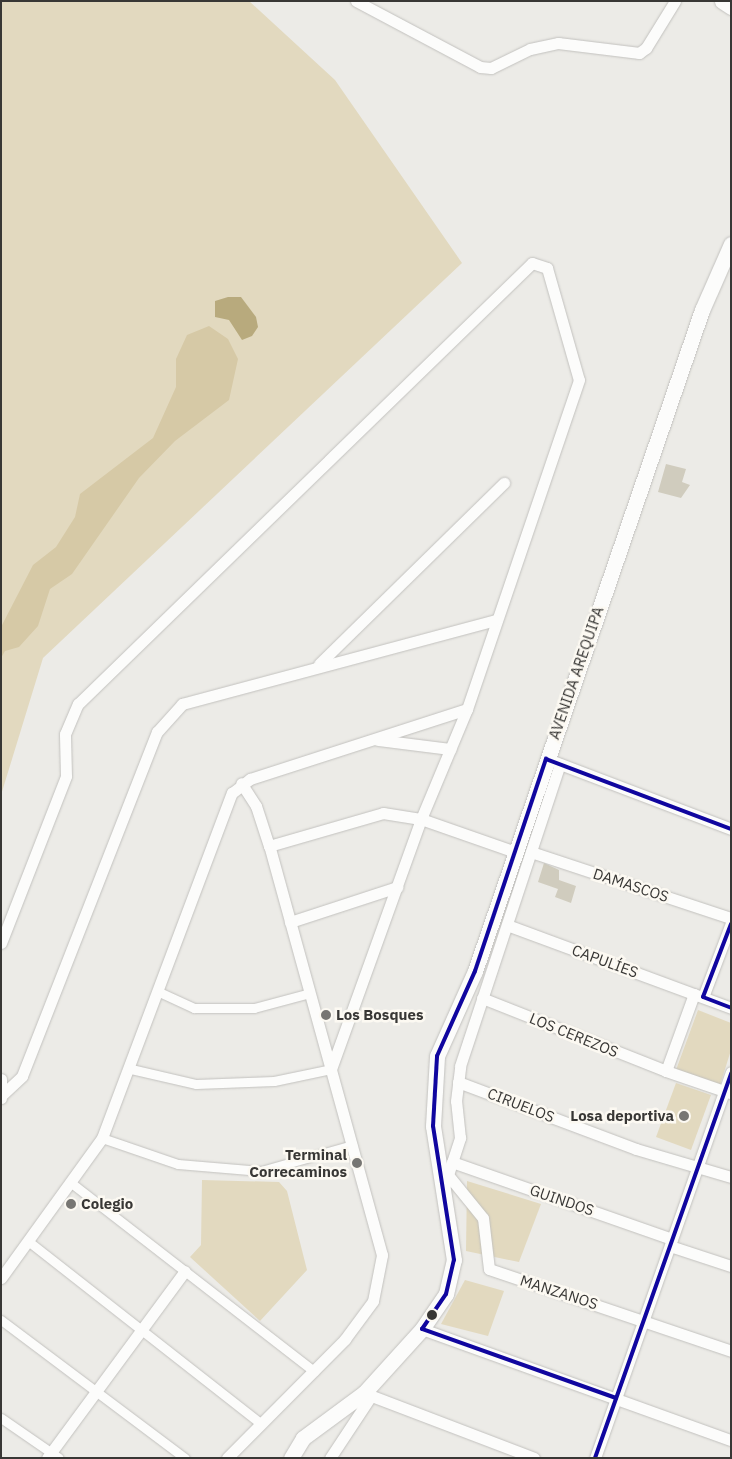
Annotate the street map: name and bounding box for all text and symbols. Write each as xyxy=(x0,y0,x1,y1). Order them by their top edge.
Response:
street label: AVENIDA AREQUIPA xyxy=(545,604,607,742)
street label: DAMASCOS xyxy=(591,864,671,906)
street label: CAPULÍES xyxy=(569,941,641,981)
place label: Los Bosques xyxy=(336,1006,423,1024)
marker: Los Bosques xyxy=(320,1009,332,1021)
street label: LOS CEREZOS xyxy=(527,1009,621,1061)
street label: CIRUELOS xyxy=(485,1084,557,1126)
place label: Losa deportiva xyxy=(570,1107,674,1125)
marker: Losa deportiva xyxy=(678,1110,690,1122)
place label: Terminal Correcaminos xyxy=(249,1145,347,1180)
marker: Terminal Correcaminos xyxy=(351,1157,363,1169)
street label: GUINDOS xyxy=(528,1181,596,1219)
place label: Colegio xyxy=(81,1195,133,1213)
marker: Colegio xyxy=(65,1198,77,1210)
street label: MANZANOS xyxy=(518,1271,600,1313)
unlabelled marker xyxy=(427,1310,437,1320)

